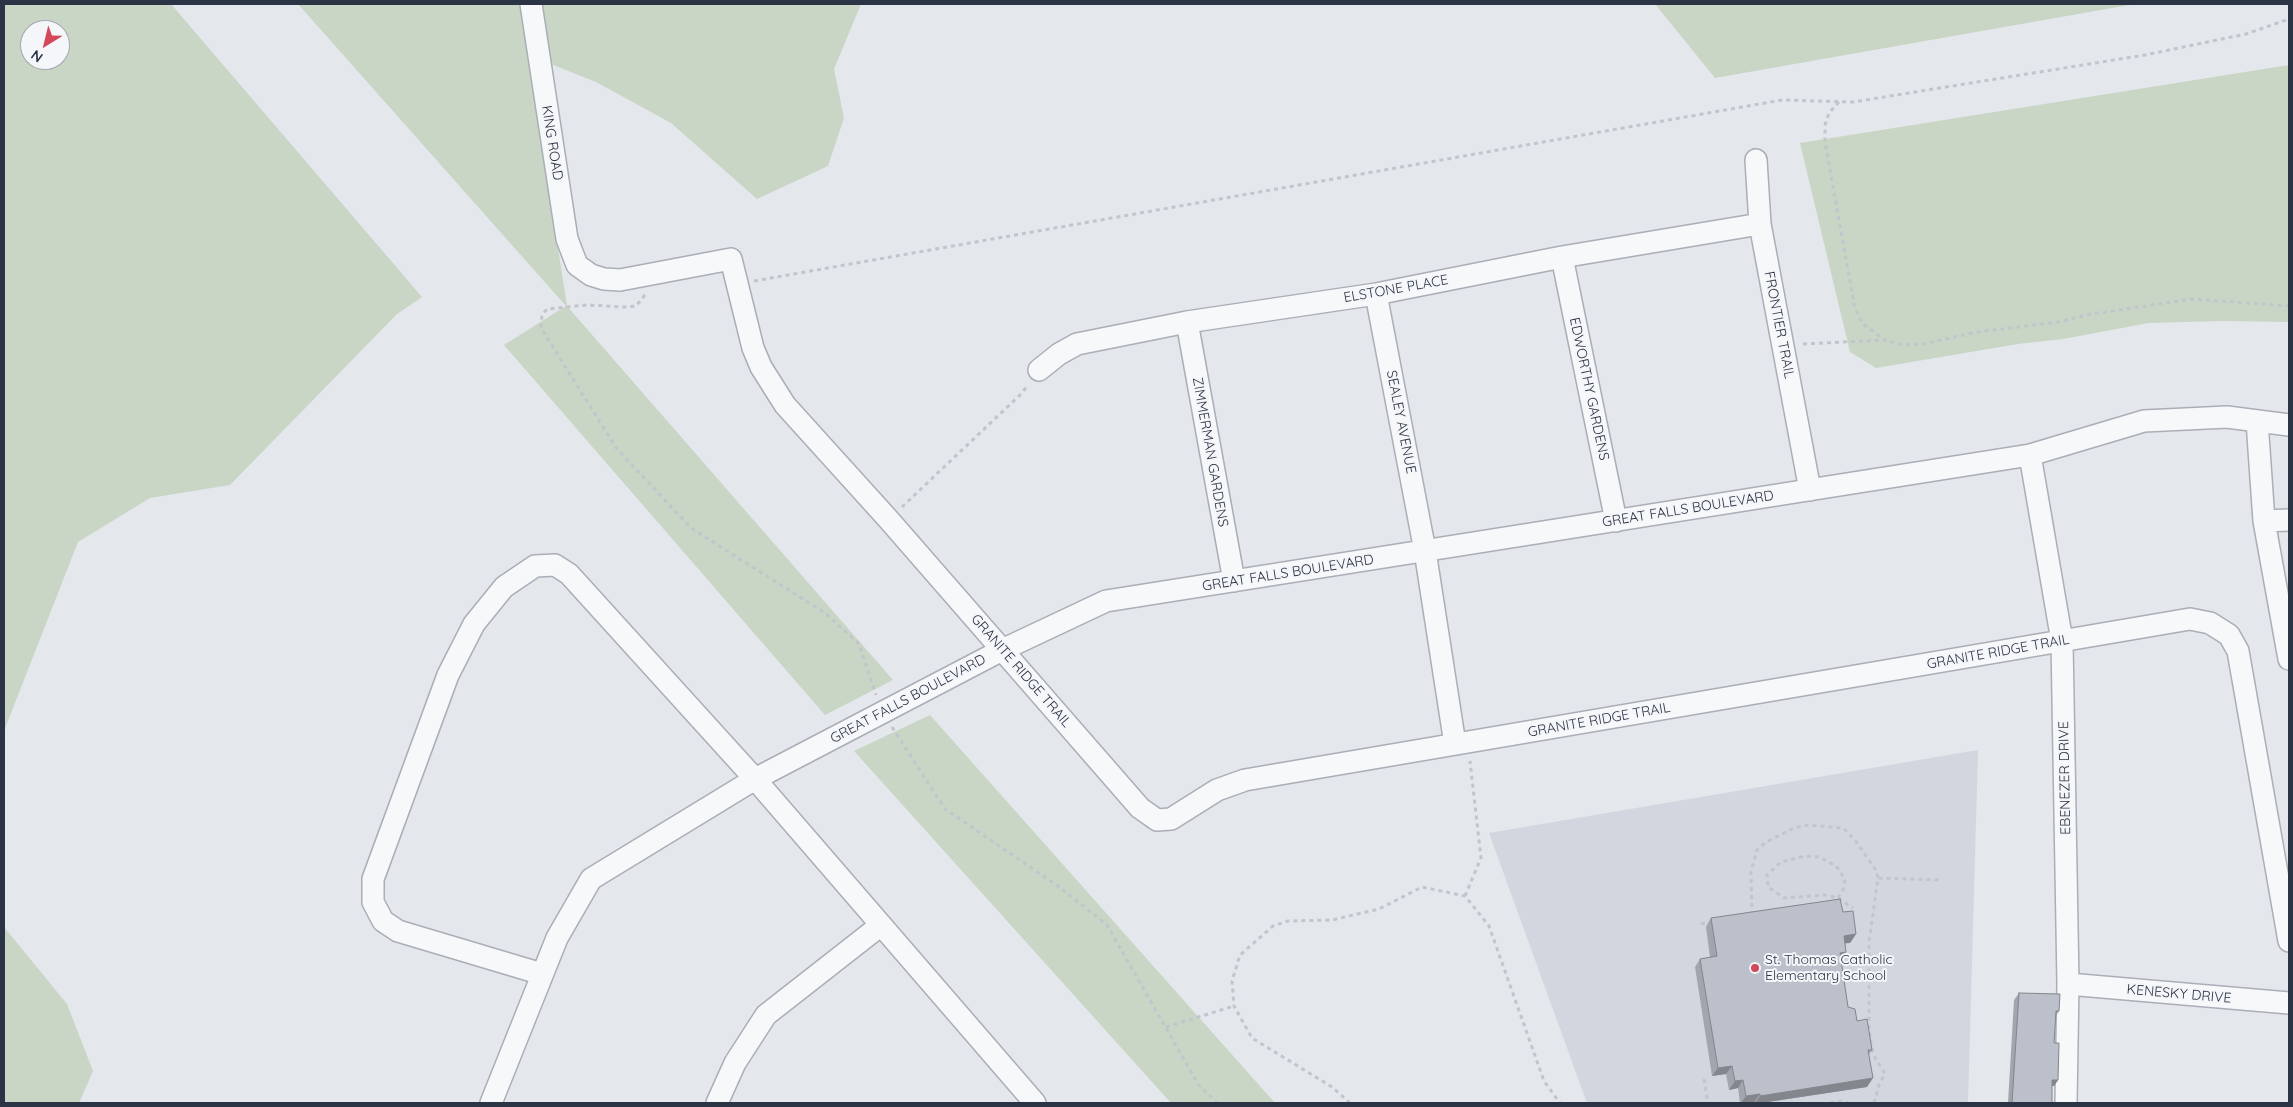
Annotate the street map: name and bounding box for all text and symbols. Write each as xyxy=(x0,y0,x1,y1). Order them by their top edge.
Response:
north arrow xyxy=(20,20,70,70)
text: N xyxy=(27,46,46,67)
street label: KING ROAD xyxy=(538,104,566,182)
street label: FRONTIER TRAIL xyxy=(1760,270,1798,380)
street label: ELSTONE PLACE xyxy=(1342,272,1450,306)
street label: EDWORTHY GARDENS xyxy=(1566,316,1612,462)
street label: SEALEY AVENUE xyxy=(1383,369,1419,475)
street label: ZIMMERMAN GARDENS xyxy=(1189,376,1231,528)
street label: GREAT FALLS BOULEVARD xyxy=(1601,487,1775,531)
street label: GREAT FALLS BOULEVARD xyxy=(1201,551,1375,595)
street label: GRANITE RIDGE TRAIL xyxy=(967,611,1075,731)
street label: GRANITE RIDGE TRAIL xyxy=(1925,631,2071,673)
street label: GREAT FALLS BOULEVARD xyxy=(828,651,988,747)
street label: GRANITE RIDGE TRAIL xyxy=(1526,699,1672,741)
street label: EBENEZER DRIVE xyxy=(2056,721,2074,835)
place label: St. Thomas Catholic Elementary School xyxy=(1765,952,1893,984)
marker: St. Thomas Catholic Elementary School xyxy=(1749,962,1761,974)
street label: KENESKY DRIVE xyxy=(2126,981,2232,1007)

